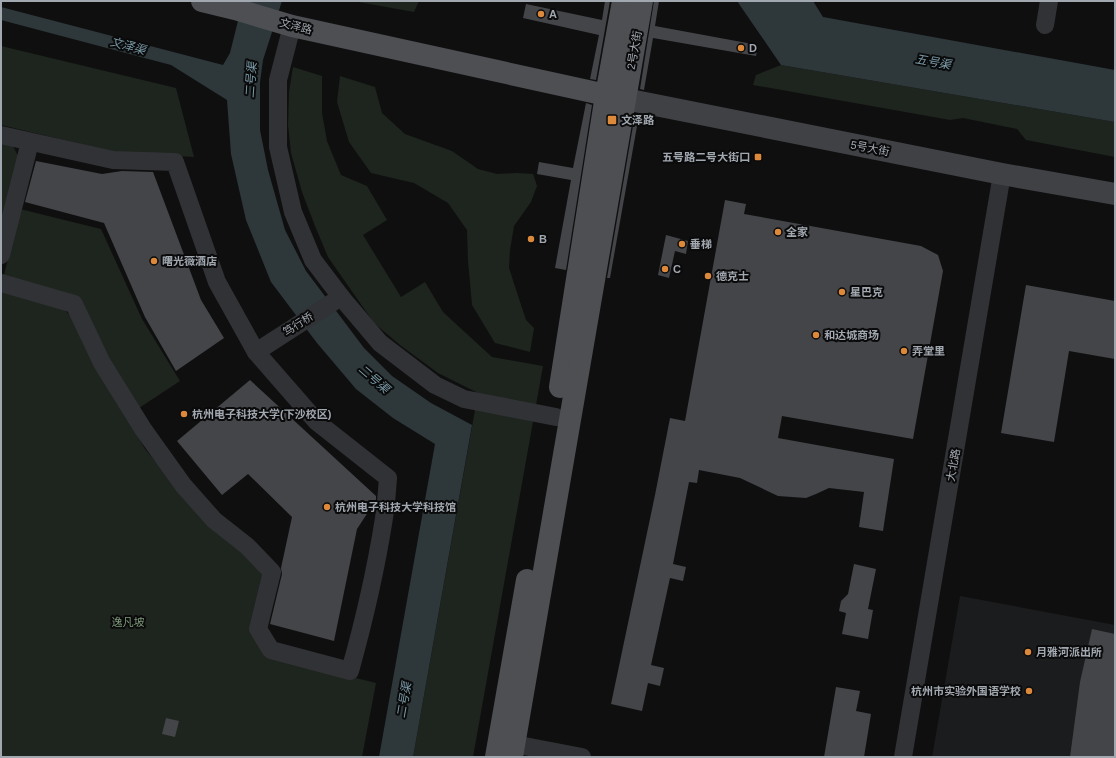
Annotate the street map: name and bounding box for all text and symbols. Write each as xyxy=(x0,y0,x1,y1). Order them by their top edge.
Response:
place label: A xyxy=(549,8,557,20)
marker: A xyxy=(536,9,546,19)
street label: 文泽路 xyxy=(279,16,313,36)
street label: 2号大街 xyxy=(625,30,643,70)
water label: 文泽渠 xyxy=(109,35,149,58)
place label: D xyxy=(749,42,757,54)
marker: D xyxy=(736,43,746,53)
water label: 五号渠 xyxy=(914,52,954,72)
water label: 二号渠 xyxy=(243,60,259,98)
marker: 文泽路 xyxy=(606,114,618,126)
place label: 文泽路 xyxy=(621,114,655,126)
street label: 5号大街 xyxy=(850,138,890,158)
place label: 五号路二号大街口 xyxy=(662,151,750,163)
marker: 五号路二号大街口 xyxy=(753,152,763,162)
place label: 全家 xyxy=(786,226,808,238)
marker: 全家 xyxy=(773,227,783,237)
place label: B xyxy=(539,233,547,245)
marker: B xyxy=(526,234,536,244)
place label: 垂梯 xyxy=(690,238,712,250)
marker: 垂梯 xyxy=(677,239,687,249)
place label: 曙光薇酒店 xyxy=(162,255,217,267)
marker: 曙光薇酒店 xyxy=(149,256,159,266)
place label: C xyxy=(673,263,681,275)
marker: C xyxy=(660,264,670,274)
place label: 德克士 xyxy=(716,270,749,282)
marker: 德克士 xyxy=(703,271,713,281)
place label: 星巴克 xyxy=(850,286,883,298)
marker: 星巴克 xyxy=(837,287,847,297)
street label: 笃行桥 xyxy=(281,310,315,338)
place label: 和达城商场 xyxy=(824,329,879,341)
marker: 和达城商场 xyxy=(811,330,821,340)
place label: 弄堂里 xyxy=(912,345,945,357)
marker: 弄堂里 xyxy=(899,346,909,356)
water label: 二号渠 xyxy=(356,362,394,397)
place label: 杭州电子科技大学(下沙校区) xyxy=(192,408,332,420)
marker: 杭州电子科技大学(下沙校区) xyxy=(179,409,189,419)
street label: 大北路 xyxy=(944,448,962,482)
place label: 杭州电子科技大学科技馆 xyxy=(335,501,456,513)
marker: 杭州电子科技大学科技馆 xyxy=(322,502,332,512)
park label: 逸凡坡 xyxy=(112,616,145,628)
place label: 月雅河派出所 xyxy=(1036,646,1102,658)
marker: 月雅河派出所 xyxy=(1023,647,1033,657)
water label: 二号渠 xyxy=(394,679,414,719)
place label: 杭州市实验外国语学校 xyxy=(911,685,1021,697)
marker: 杭州市实验外国语学校 xyxy=(1024,686,1034,696)

